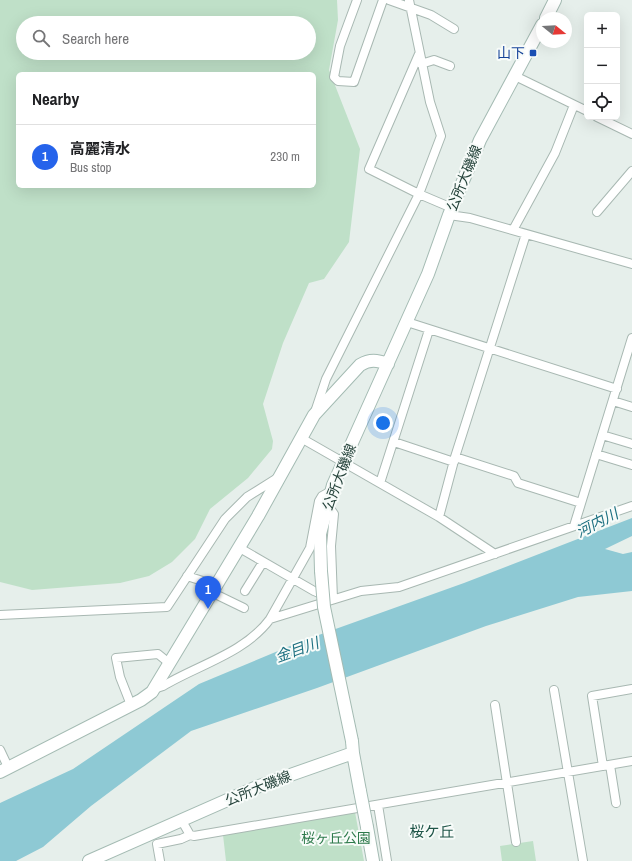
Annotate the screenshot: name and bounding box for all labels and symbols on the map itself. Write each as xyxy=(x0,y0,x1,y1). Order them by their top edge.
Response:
north arrow xyxy=(536,12,572,48)
place label: 山下 xyxy=(497,44,525,62)
marker: 山下 xyxy=(528,48,538,58)
street label: 公所大磯線 xyxy=(443,142,485,214)
your location xyxy=(373,413,393,433)
street label: 公所大磯線 xyxy=(318,441,360,513)
water label: 河内川 xyxy=(572,502,623,542)
pin: 1 xyxy=(195,576,221,609)
water label: 金目川 xyxy=(272,631,323,667)
street label: 公所大磯線 xyxy=(222,767,294,809)
district label: 桜ケ丘 xyxy=(409,821,455,842)
park label: 桜ヶ丘公園 xyxy=(301,829,371,847)

